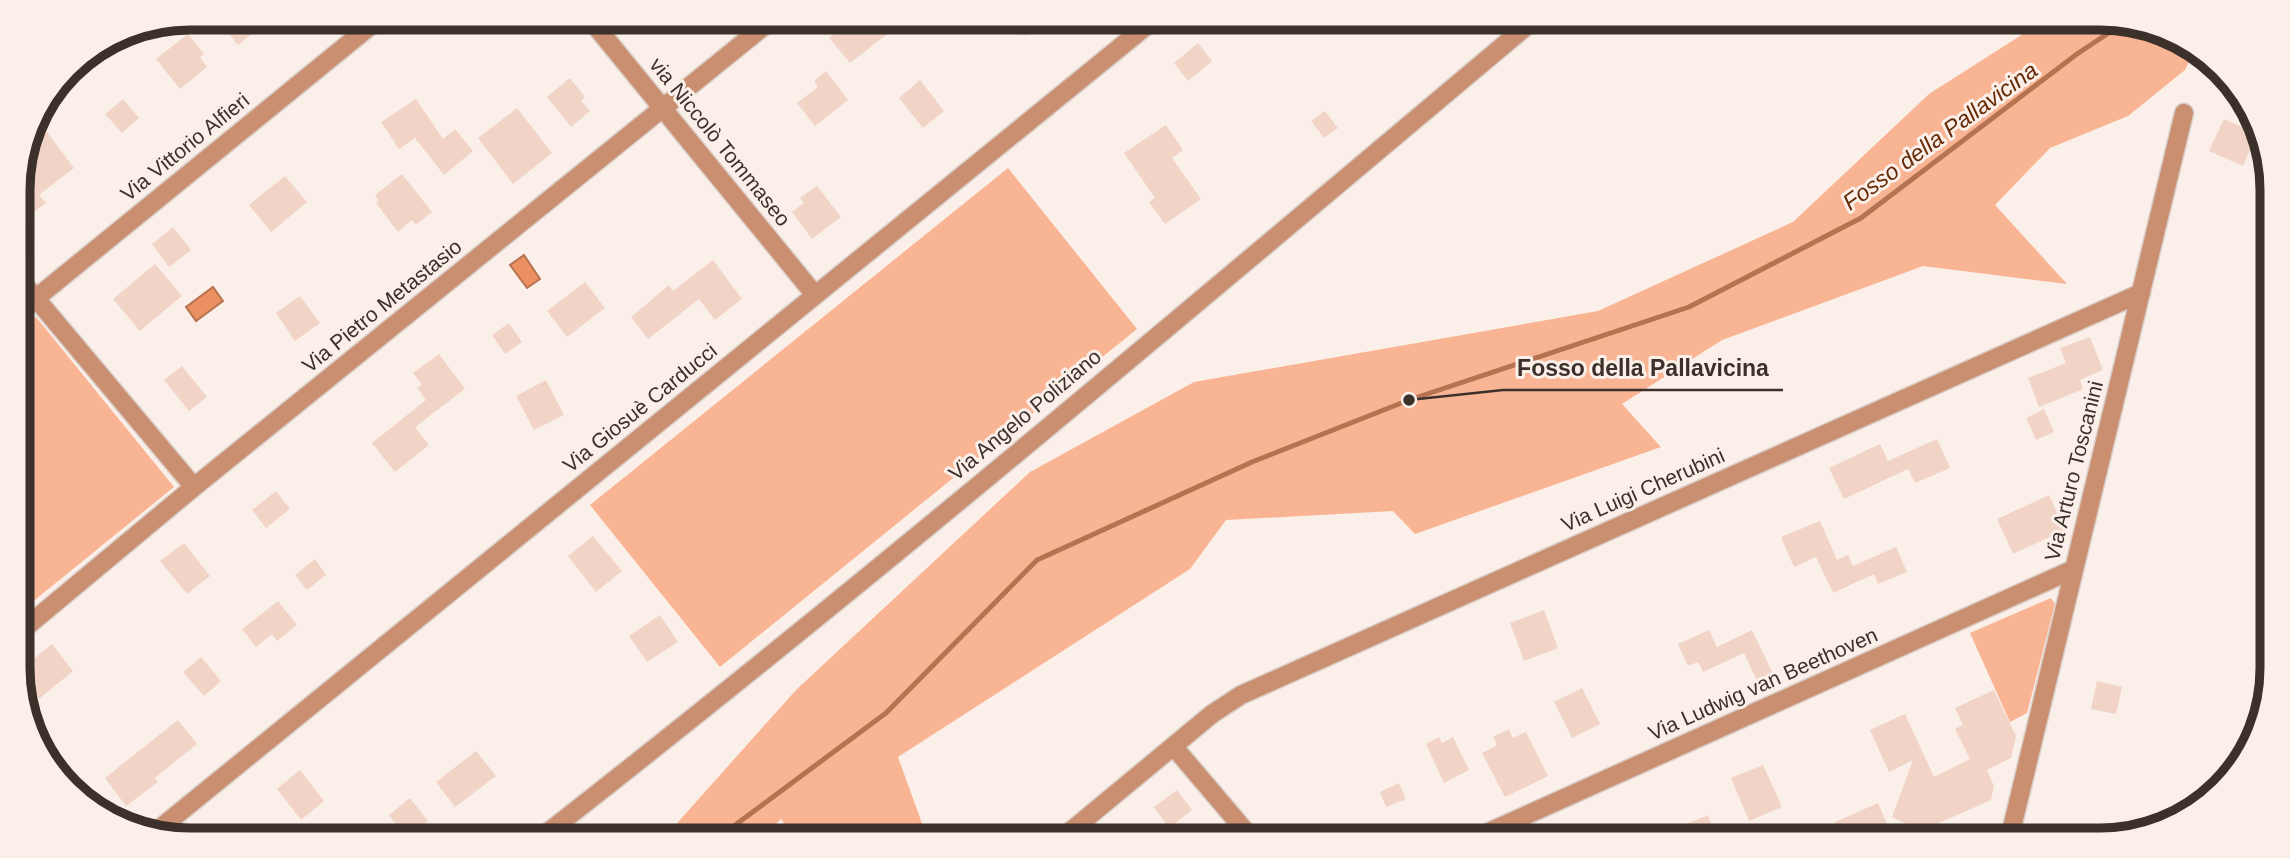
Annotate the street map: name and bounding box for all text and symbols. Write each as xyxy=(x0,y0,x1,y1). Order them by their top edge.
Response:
street label: via Niccolò Tommaseo xyxy=(645,53,795,230)
water label: Fosso della Pallavicina xyxy=(1838,57,2042,215)
street label: Via Vittorio Alfieri xyxy=(116,88,253,205)
street label: Via Pietro Metastasio xyxy=(297,234,466,377)
street label: Via Giosuè Carducci xyxy=(558,339,721,477)
street label: Via Angelo Poliziano xyxy=(944,344,1105,485)
callout: Fosso della Pallavicina xyxy=(1503,346,1783,390)
text: Fosso della Pallavicina xyxy=(1517,355,1769,381)
street label: Via Arturo Toscanini xyxy=(2040,378,2107,563)
street label: Via Luigi Cherubini xyxy=(1558,443,1728,536)
street label: Via Ludwig van Beethoven xyxy=(1645,623,1881,745)

